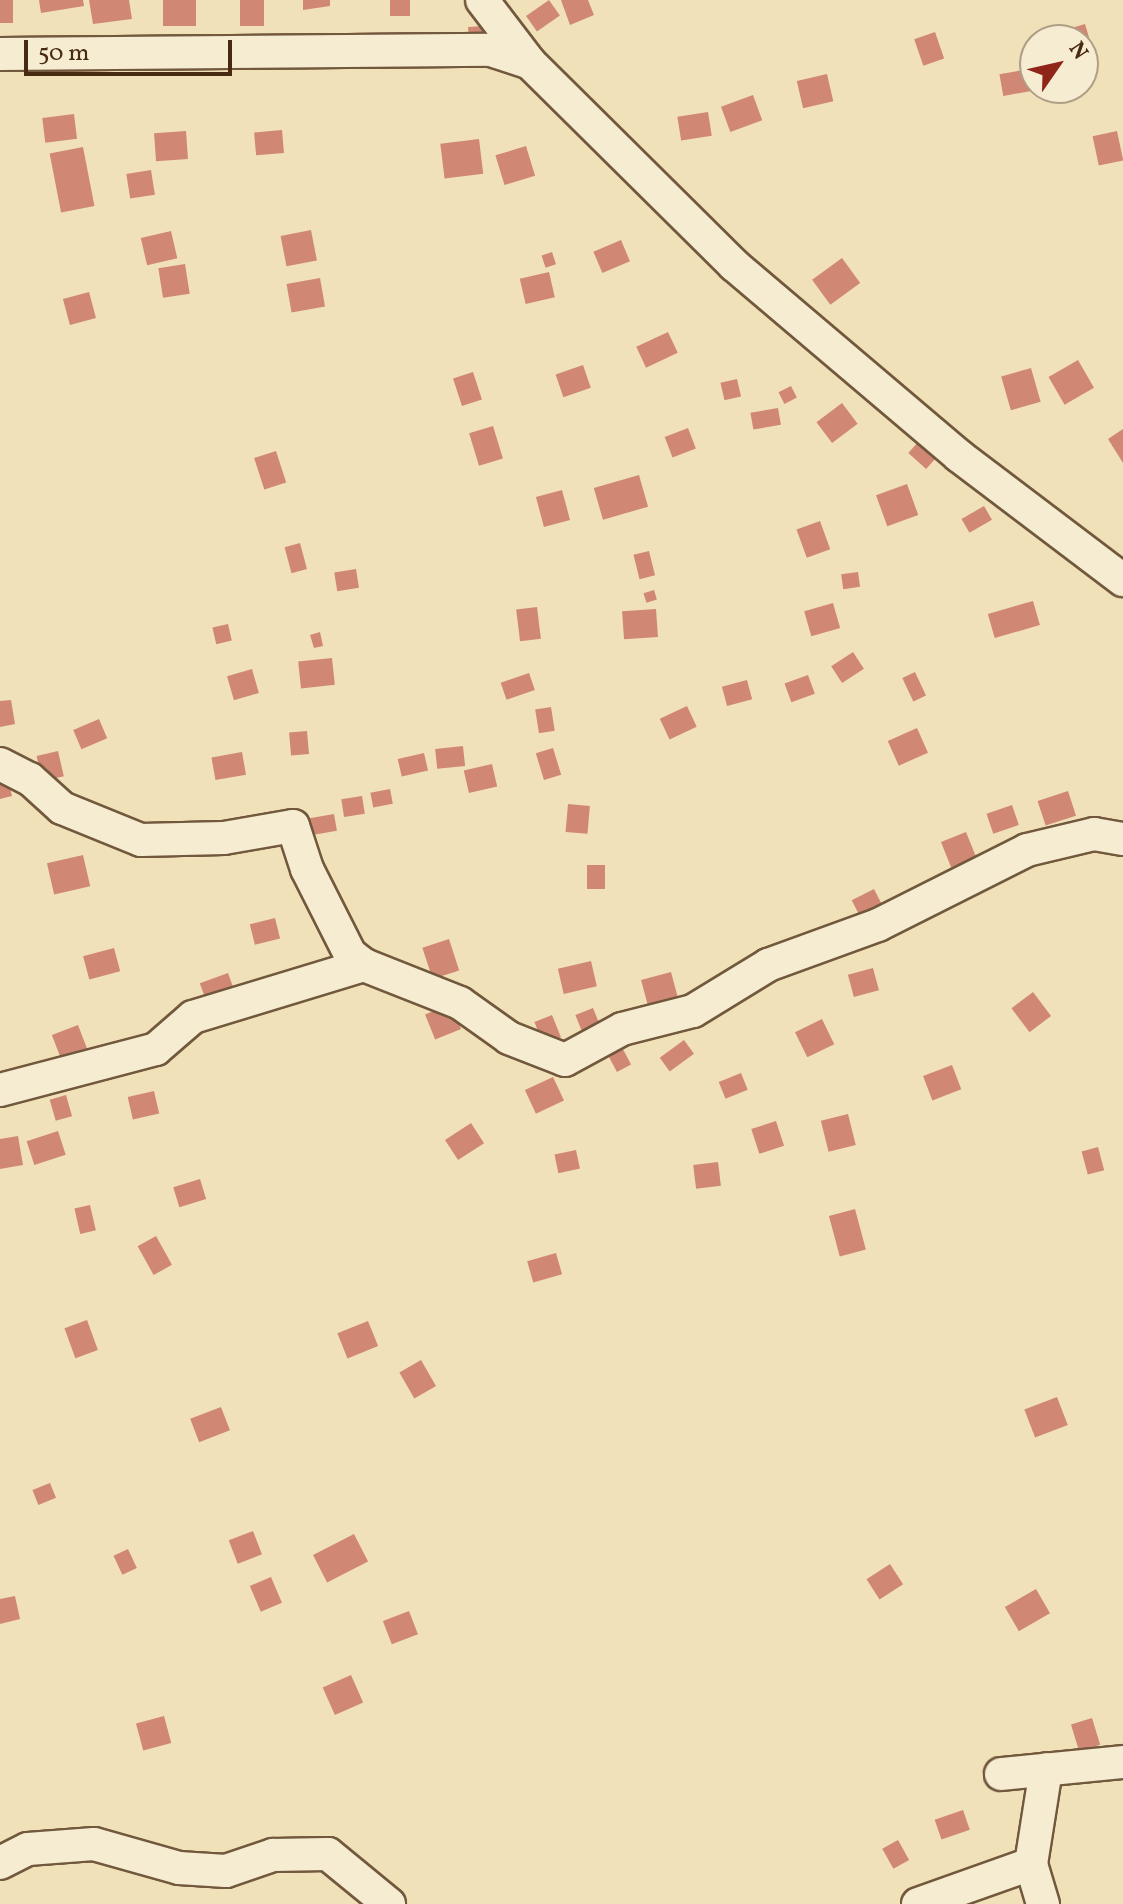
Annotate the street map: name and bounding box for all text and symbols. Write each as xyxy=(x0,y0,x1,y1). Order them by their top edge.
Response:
scale bar xyxy=(28,24,236,74)
north arrow xyxy=(1019,24,1099,104)
text: N xyxy=(1060,36,1095,67)
text: 50 m xyxy=(38,37,90,71)

